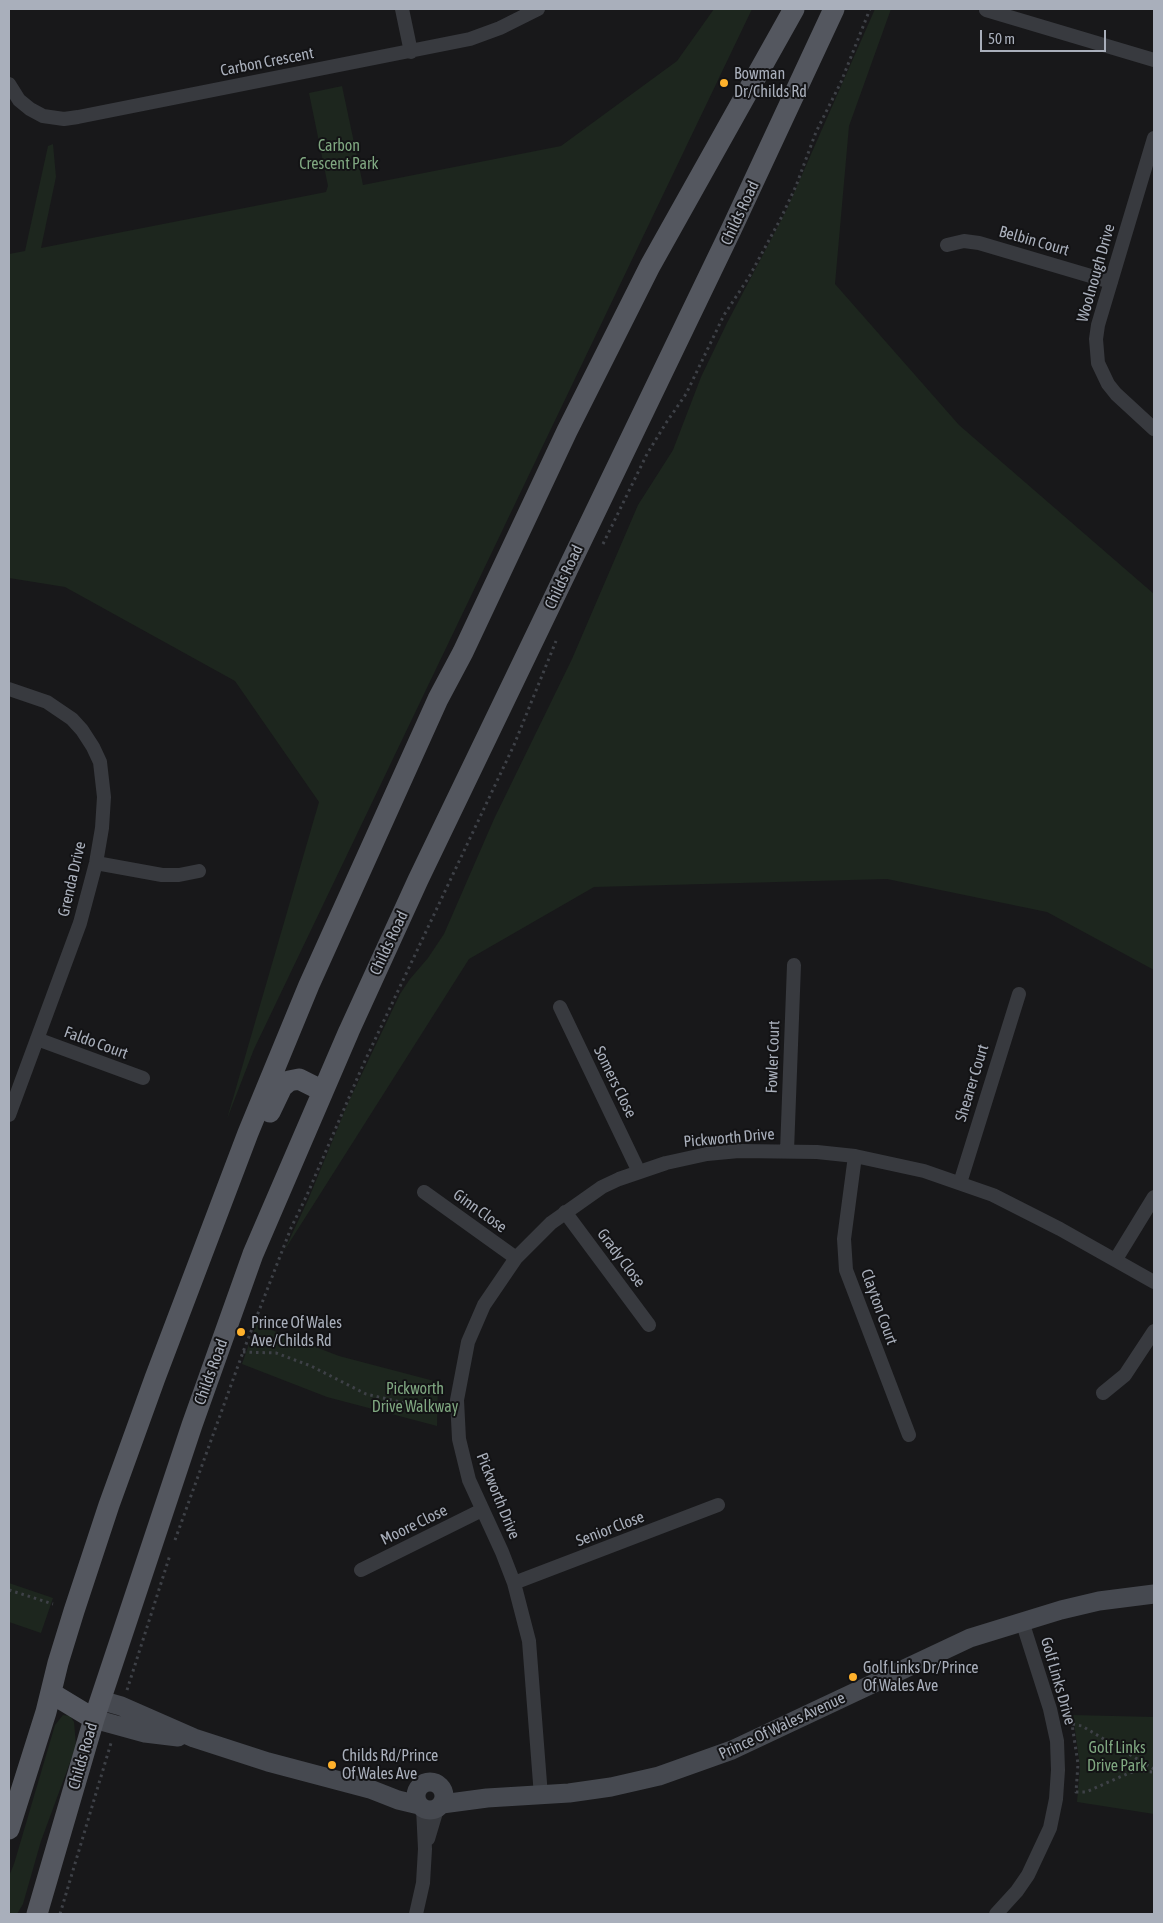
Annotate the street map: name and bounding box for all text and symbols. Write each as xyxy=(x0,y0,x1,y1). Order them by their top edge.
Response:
scale bar xyxy=(983,20,1109,52)
text: 50 m xyxy=(988,30,1015,47)
street label: Carbon Crescent xyxy=(219,44,315,80)
place label: Bowman Dr/Childs Rd xyxy=(734,64,807,102)
marker: Bowman Dr/Childs Rd xyxy=(718,77,730,89)
park label: Carbon Crescent Park xyxy=(299,136,379,174)
street label: Childs Road xyxy=(717,178,763,248)
street label: Belbin Court xyxy=(997,222,1071,260)
street label: Woolnough Drive xyxy=(1073,222,1119,324)
street label: Childs Road xyxy=(541,542,587,612)
street label: Grenda Drive xyxy=(54,840,90,918)
street label: Childs Road xyxy=(366,908,412,978)
street label: Fowler Court xyxy=(762,1020,784,1094)
street label: Faldo Court xyxy=(61,1023,131,1063)
street label: Shearer Court xyxy=(951,1042,993,1124)
street label: Somers Close xyxy=(589,1043,641,1121)
street label: Pickworth Drive xyxy=(683,1124,775,1152)
street label: Ginn Close xyxy=(449,1185,511,1237)
street label: Grady Close xyxy=(593,1225,649,1291)
street label: Clayton Court xyxy=(856,1267,902,1347)
place label: Prince Of Wales Ave/Childs Rd xyxy=(251,1313,342,1351)
marker: Prince Of Wales Ave/Childs Rd xyxy=(235,1326,247,1338)
street label: Childs Road xyxy=(190,1336,232,1408)
park label: Pickworth Drive Walkway xyxy=(372,1379,458,1417)
street label: Pickworth Drive xyxy=(472,1450,524,1542)
street label: Moore Close xyxy=(378,1501,450,1549)
street label: Senior Close xyxy=(573,1507,647,1551)
street label: Golf Links Drive xyxy=(1036,1635,1080,1727)
place label: Golf Links Dr/Prince Of Wales Ave xyxy=(863,1658,979,1696)
marker: Golf Links Dr/Prince Of Wales Ave xyxy=(847,1671,859,1683)
street label: Prince Of Wales Avenue xyxy=(716,1688,848,1764)
street label: Childs Road xyxy=(64,1720,102,1792)
park label: Golf Links Drive Park xyxy=(1087,1738,1147,1776)
place label: Childs Rd/Prince Of Wales Ave xyxy=(342,1746,438,1784)
marker: Childs Rd/Prince Of Wales Ave xyxy=(326,1759,338,1771)

